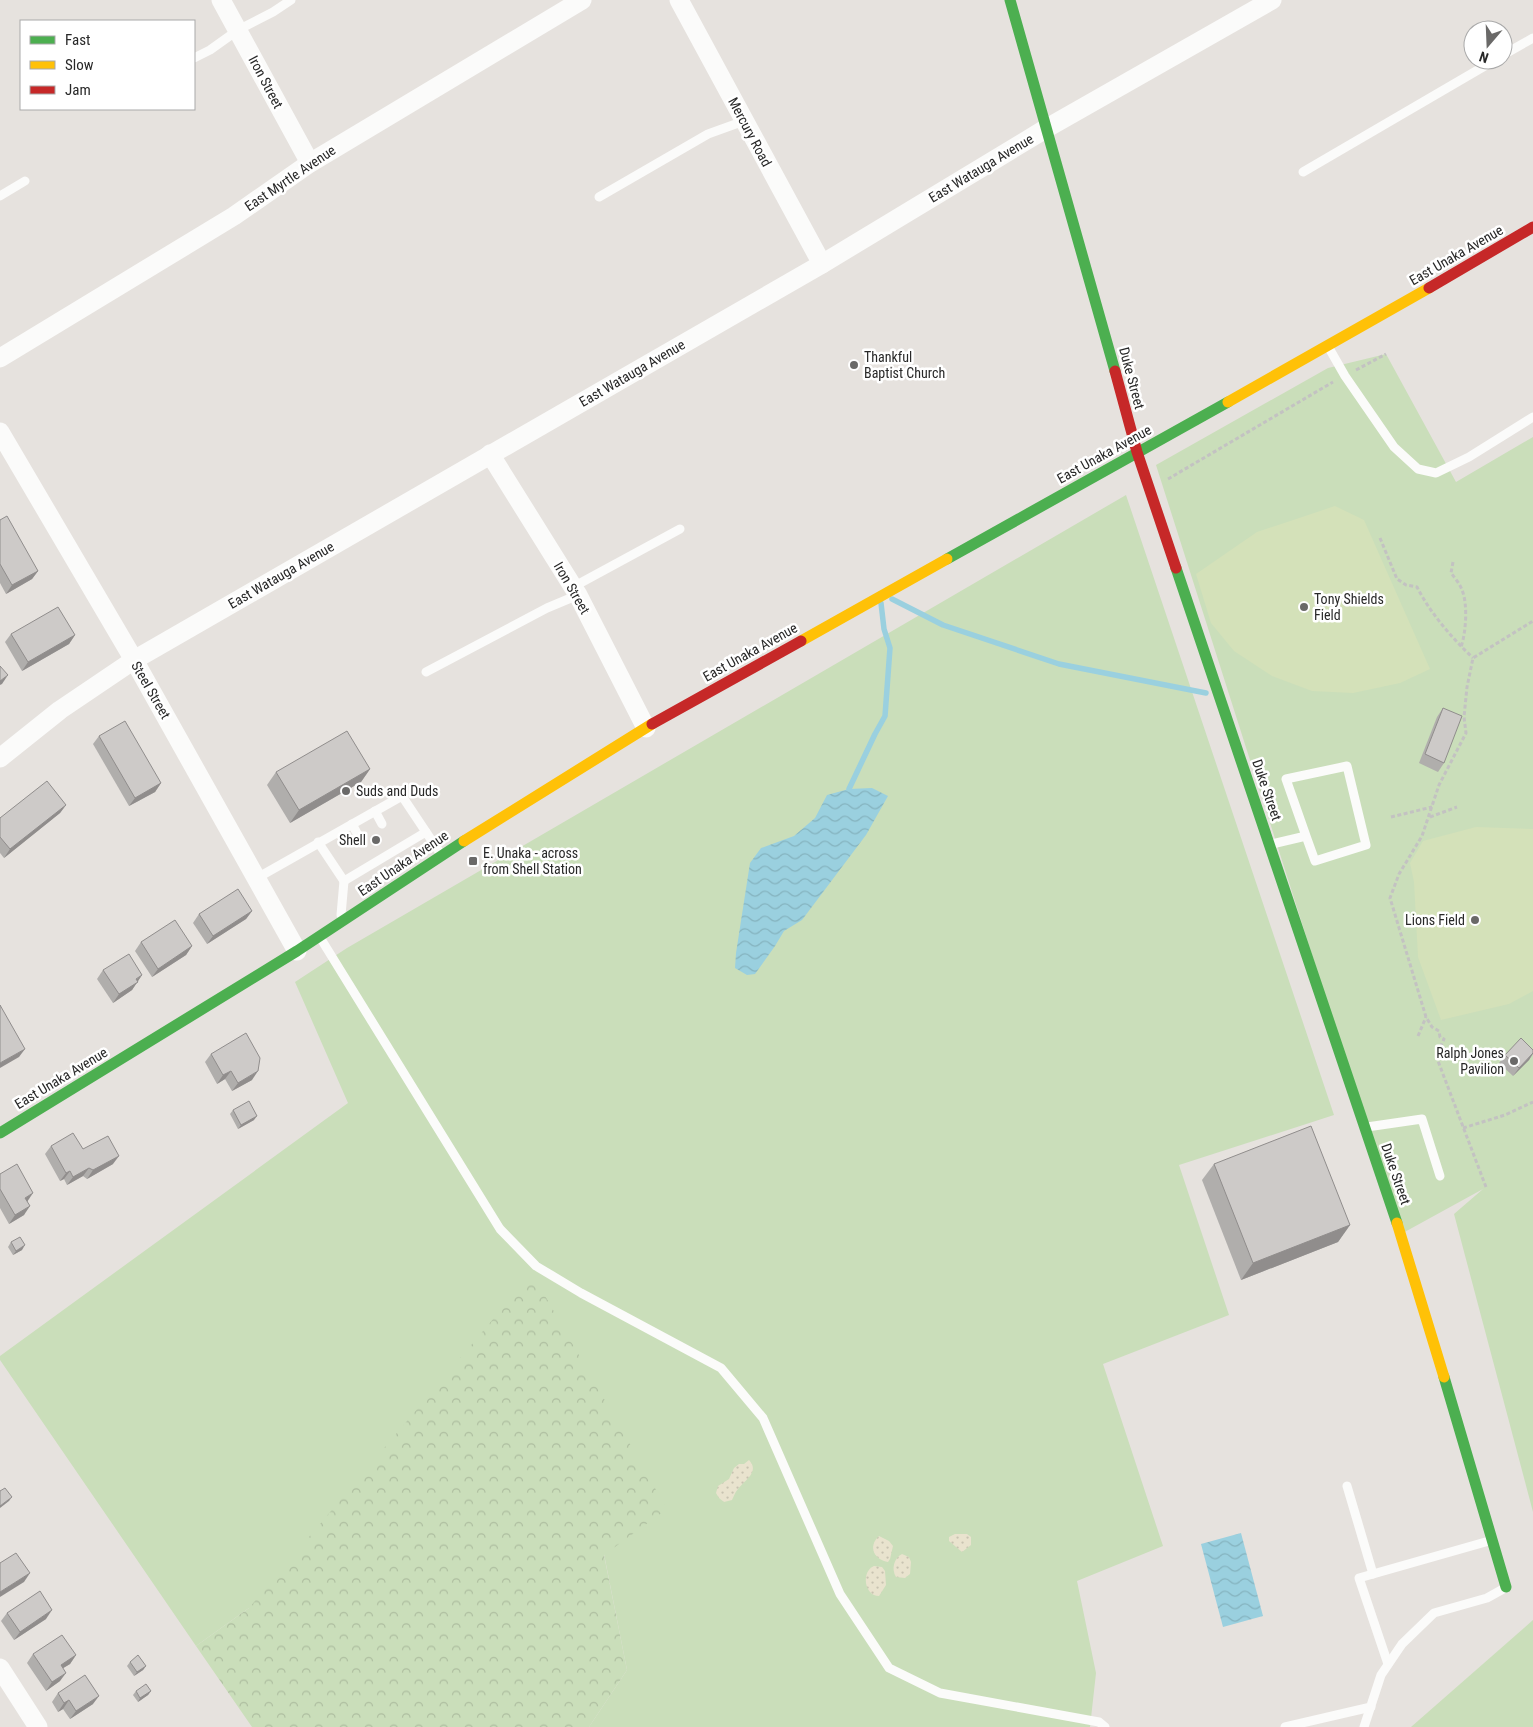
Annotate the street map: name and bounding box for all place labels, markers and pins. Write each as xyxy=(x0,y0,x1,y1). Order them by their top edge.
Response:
place label: Thankful Baptist Church xyxy=(864,349,945,381)
marker: Thankful Baptist Church xyxy=(848,359,860,371)
place label: Tony Shields Field xyxy=(1314,591,1384,623)
marker: Tony Shields Field xyxy=(1298,601,1310,613)
place label: Suds and Duds xyxy=(356,783,438,799)
marker: Suds and Duds xyxy=(340,785,352,797)
place label: Shell xyxy=(339,832,366,848)
marker: Shell xyxy=(370,834,382,846)
place label: E. Unaka - across from Shell Station xyxy=(483,845,582,877)
marker: E. Unaka - across from Shell Station xyxy=(467,855,479,867)
place label: Lions Field xyxy=(1405,912,1465,928)
marker: Lions Field xyxy=(1469,914,1481,926)
place label: Ralph Jones Pavilion xyxy=(1436,1045,1504,1077)
marker: Ralph Jones Pavilion xyxy=(1508,1055,1520,1067)

